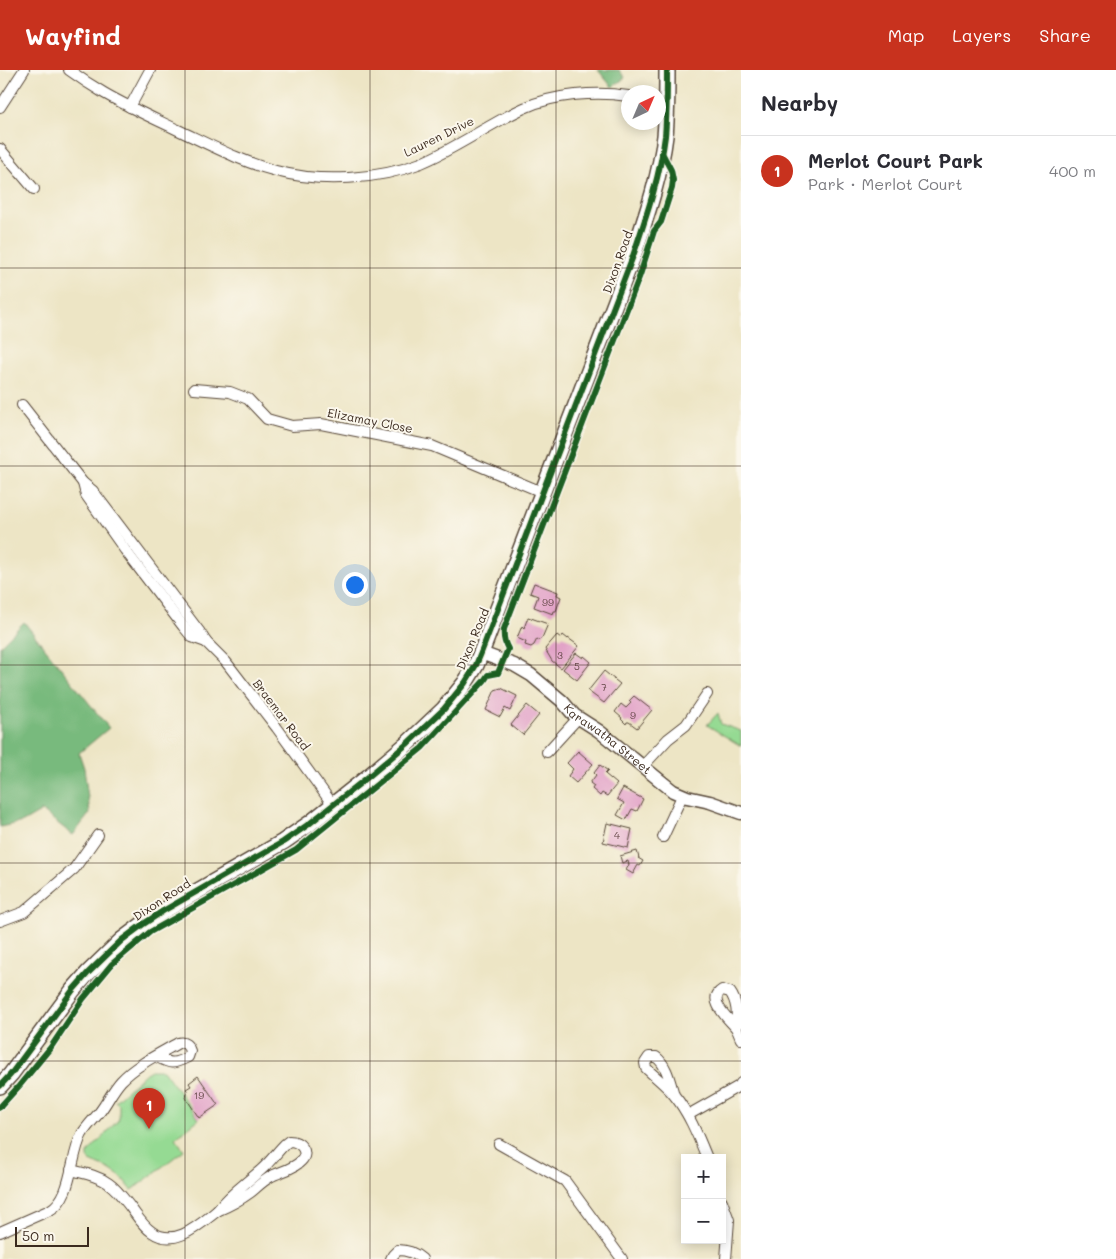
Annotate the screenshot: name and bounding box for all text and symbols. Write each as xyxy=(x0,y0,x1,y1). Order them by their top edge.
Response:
text: Wayfind xyxy=(25,20,121,51)
text: Map xyxy=(888,23,924,47)
text: Layers xyxy=(952,23,1011,47)
text: Share xyxy=(1039,23,1091,47)
north arrow xyxy=(621,85,666,130)
text: Nearby xyxy=(761,89,838,116)
street label: Lauren Drive xyxy=(401,112,476,160)
text: Merlot Court Park xyxy=(808,148,983,173)
text: 1 xyxy=(773,160,781,181)
text: 400 m xyxy=(1049,160,1096,181)
text: Park · Merlot Court xyxy=(808,173,963,194)
street label: Dixon Road xyxy=(598,228,636,295)
street label: Elizamay Close xyxy=(326,404,414,436)
your location xyxy=(342,572,368,598)
house number: 99 xyxy=(542,595,554,609)
street label: Dixon Road xyxy=(452,605,492,672)
house number: 3 xyxy=(557,648,563,662)
house number: 5 xyxy=(574,659,580,673)
street label: Braemar Road xyxy=(250,676,314,754)
house number: 7 xyxy=(601,680,607,694)
street label: Karawatha Street xyxy=(561,700,655,777)
house number: 9 xyxy=(630,708,636,722)
house number: 4 xyxy=(614,828,620,842)
street label: Dixon Road xyxy=(130,874,194,924)
pin: 1 xyxy=(133,1088,165,1129)
house number: 19 xyxy=(194,1088,204,1102)
map controls xyxy=(681,1154,726,1244)
button: + xyxy=(681,1154,726,1199)
button: − xyxy=(681,1199,726,1244)
scale bar xyxy=(15,1224,89,1247)
text: 50 m xyxy=(22,1226,54,1245)

